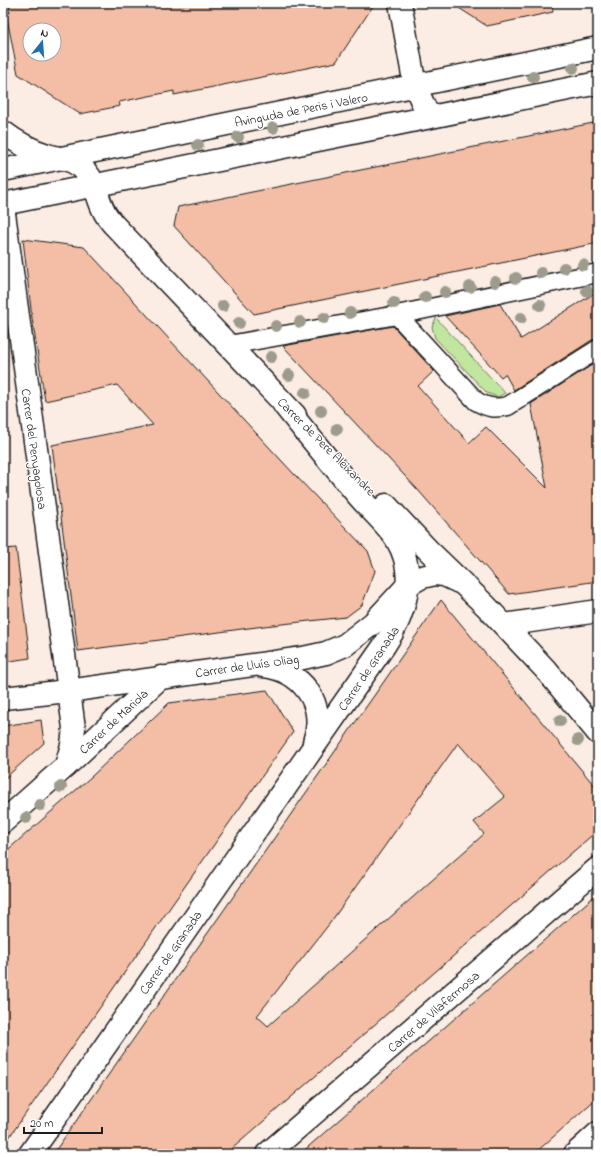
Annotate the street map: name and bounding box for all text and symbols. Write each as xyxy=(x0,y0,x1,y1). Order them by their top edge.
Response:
north arrow xyxy=(22,22,62,62)
text: N xyxy=(39,25,51,42)
street label: Avinguda de Peris i Valero xyxy=(233,88,370,134)
street label: Carrer del Penyagolosa xyxy=(15,388,51,511)
street label: Carrer de Pere Aleixandre xyxy=(272,394,379,501)
street label: Carrer de Granada xyxy=(334,623,405,715)
street label: Carrer de Lluís Oliag xyxy=(194,650,300,684)
street label: Carrer de Mariola xyxy=(75,685,153,759)
street label: Carrer de Granada xyxy=(135,907,207,999)
street label: Carrer de Vilafermosa xyxy=(384,967,484,1057)
scale bar xyxy=(24,1109,102,1135)
text: 20 m xyxy=(30,1115,53,1133)

